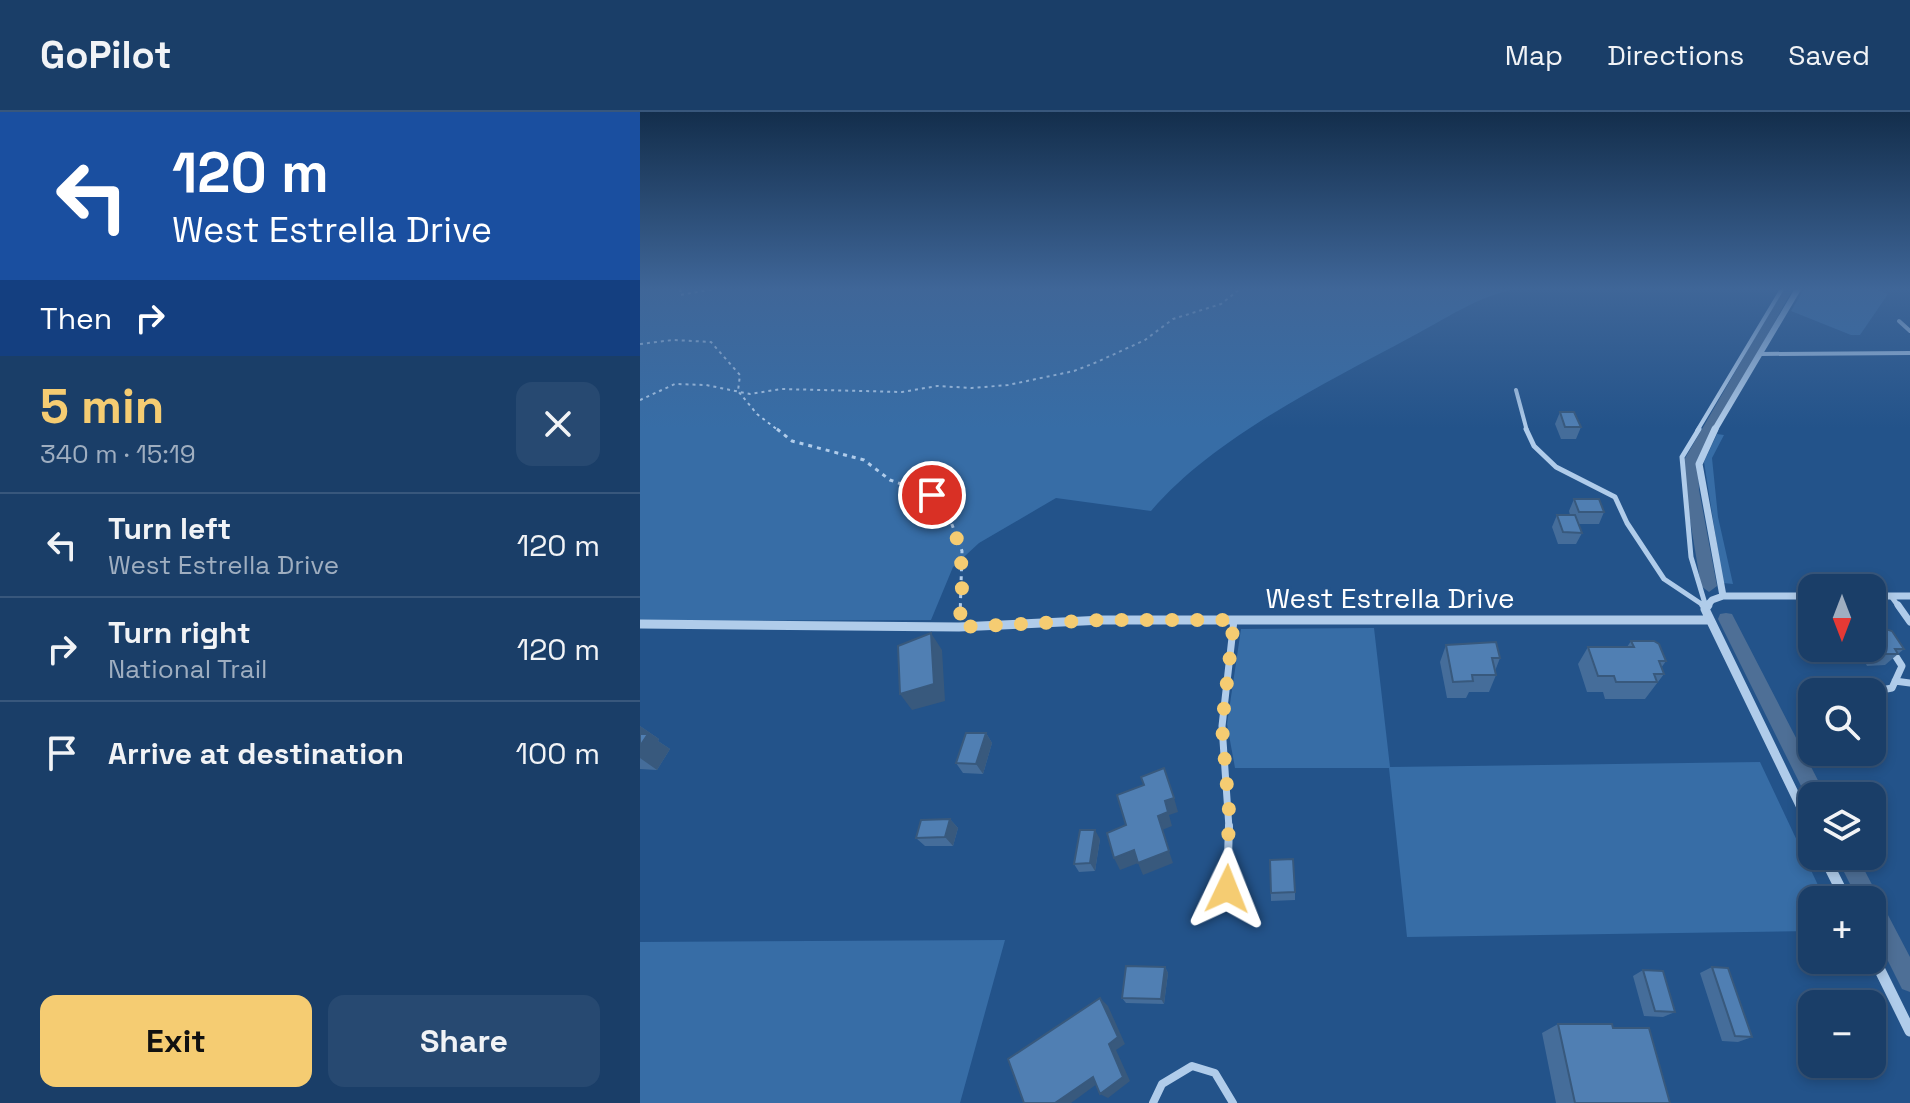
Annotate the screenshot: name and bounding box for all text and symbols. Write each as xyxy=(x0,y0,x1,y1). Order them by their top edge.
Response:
text: GoPilot xyxy=(40,31,172,79)
text: Map xyxy=(1505,37,1563,73)
text: Directions xyxy=(1607,37,1744,73)
text: Saved xyxy=(1788,37,1870,73)
text: 120 m xyxy=(172,137,329,208)
icon: left xyxy=(40,144,144,248)
text: West Estrella Drive xyxy=(172,207,492,253)
icon: right xyxy=(128,296,172,340)
text: Then xyxy=(40,299,112,338)
text: 5 min xyxy=(40,376,164,437)
button: close xyxy=(516,382,600,466)
text: 340 m · 15:19 xyxy=(40,437,196,471)
pin xyxy=(898,461,966,529)
icon: arrive xyxy=(910,473,954,517)
text: Turn left xyxy=(108,509,231,548)
icon: left xyxy=(40,523,84,567)
text: 120 m xyxy=(517,526,600,565)
text: West Estrella Drive xyxy=(108,548,339,582)
north arrow xyxy=(1798,574,1886,662)
map controls xyxy=(1798,574,1886,1078)
street label: West Estrella Drive xyxy=(1265,580,1515,616)
text: Turn right xyxy=(108,613,251,652)
icon: right xyxy=(40,627,84,671)
text: 120 m xyxy=(517,630,600,669)
text: National Trail xyxy=(108,652,267,686)
button: search xyxy=(1798,678,1886,766)
icon: arrive xyxy=(40,731,84,775)
text: Arrive at destination xyxy=(108,734,404,773)
text: 100 m xyxy=(515,734,600,773)
button: layers xyxy=(1798,782,1886,870)
position arrow xyxy=(1185,847,1269,931)
button: + xyxy=(1798,886,1886,974)
button: − xyxy=(1798,990,1886,1078)
button: Exit xyxy=(40,995,312,1087)
button: Share xyxy=(328,995,600,1087)

